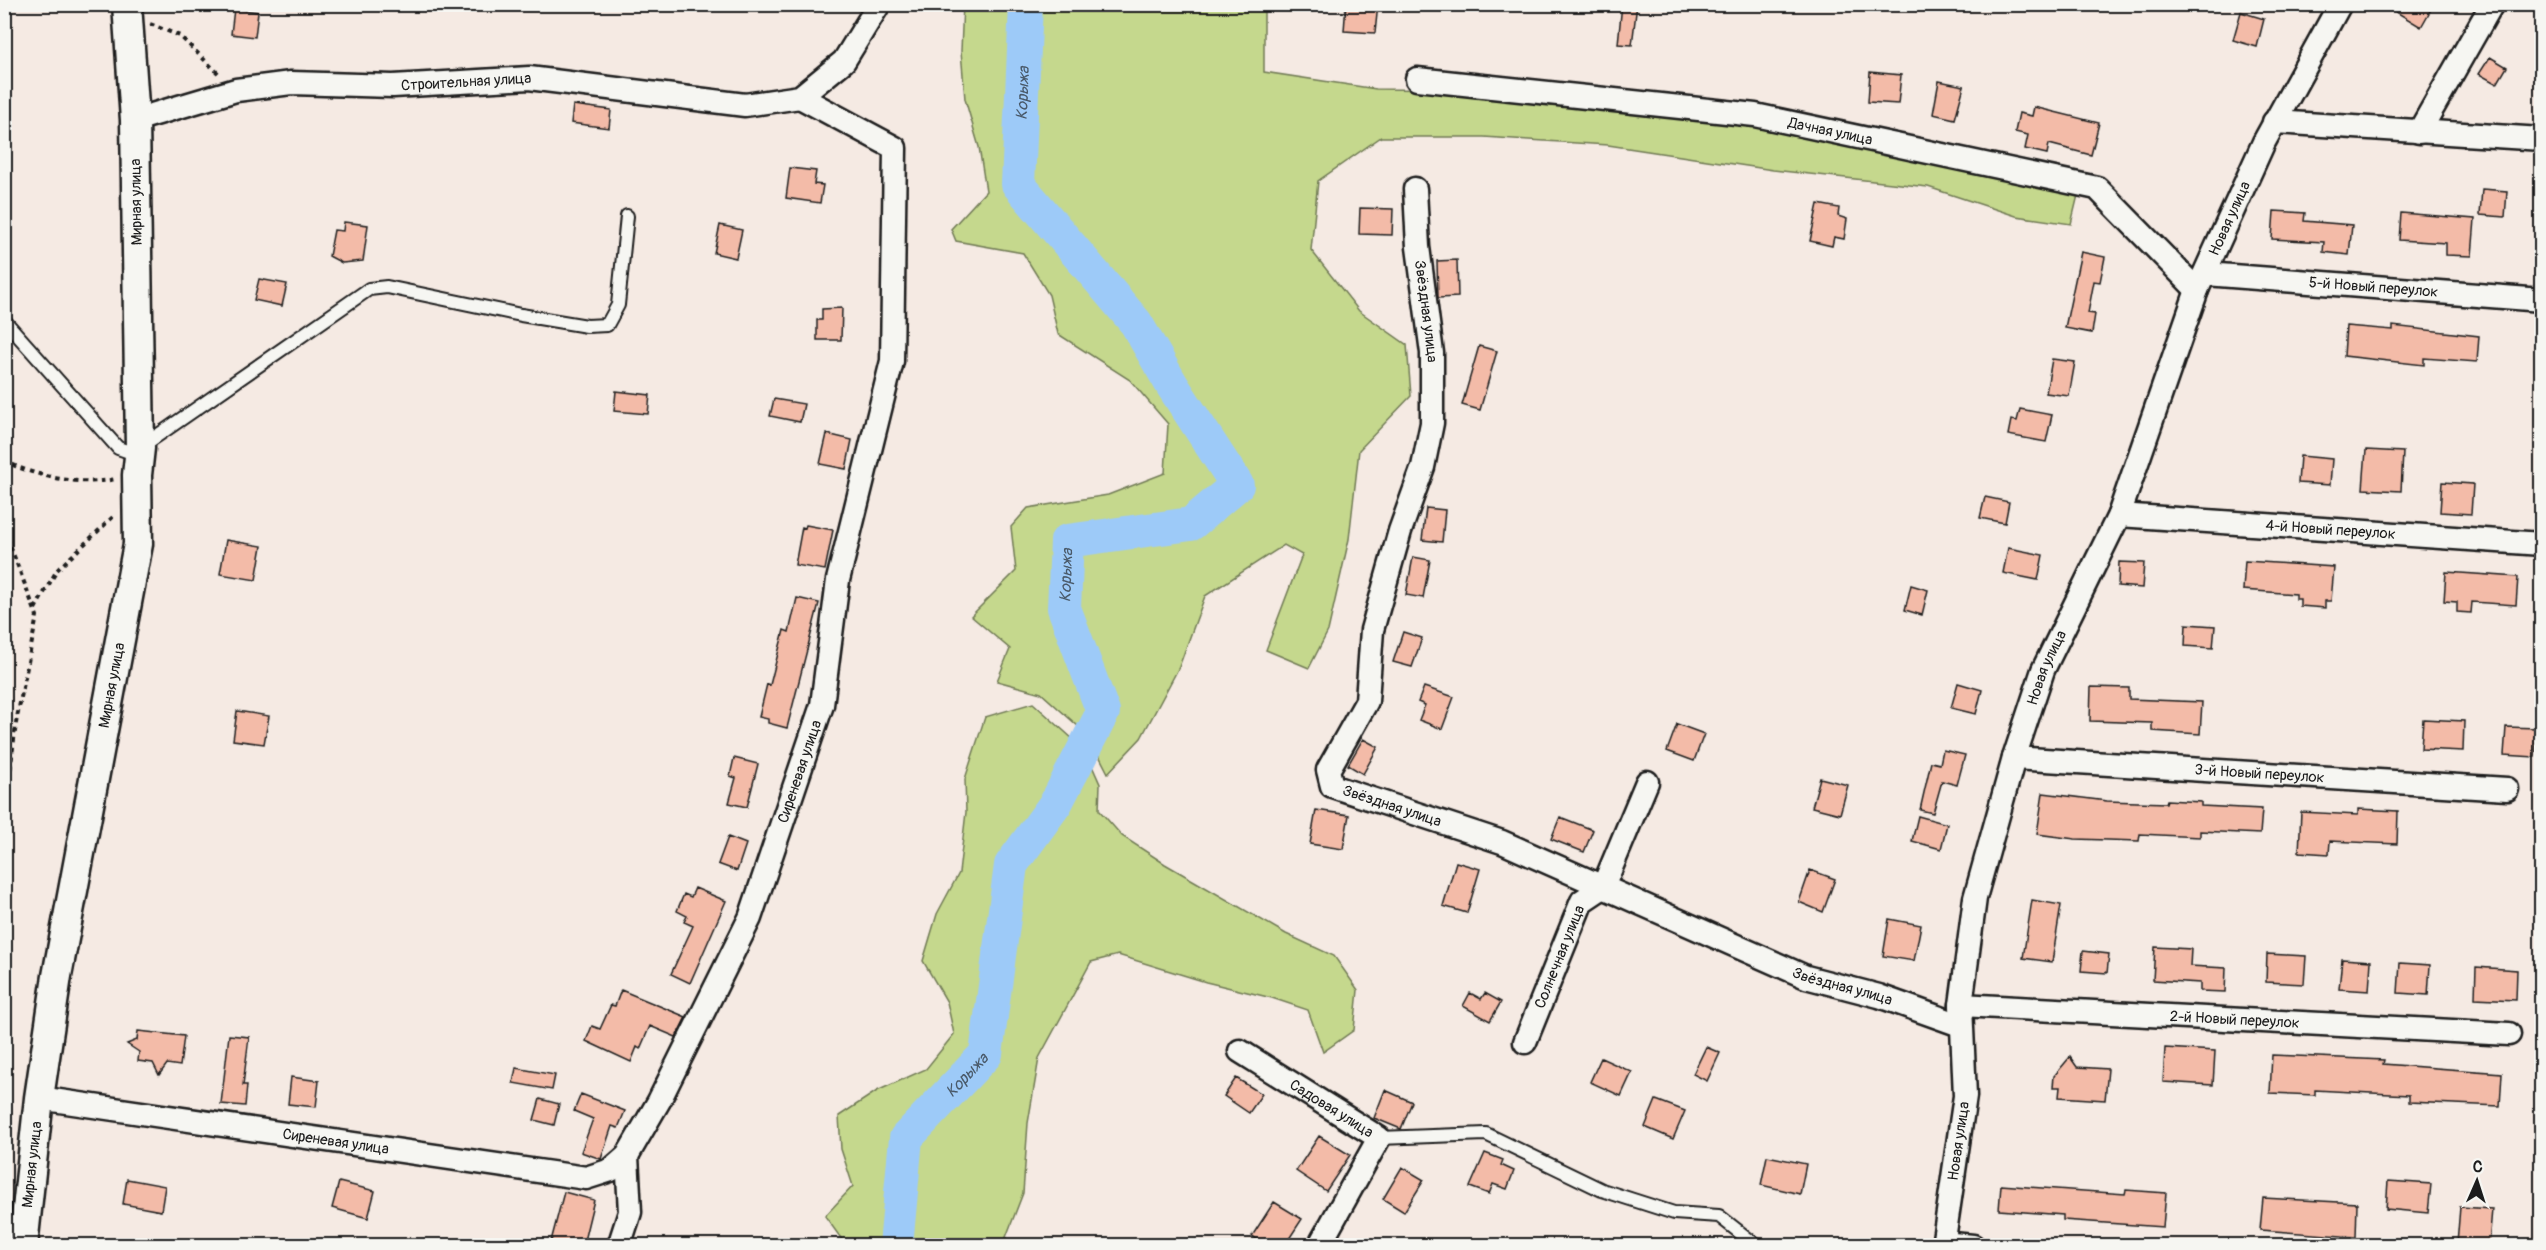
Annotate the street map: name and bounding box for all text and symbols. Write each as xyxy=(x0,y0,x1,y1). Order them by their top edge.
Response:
water label: Корыжа xyxy=(1012,65,1034,120)
street label: Строительная улица xyxy=(400,69,532,96)
street label: Дачная улица xyxy=(1785,113,1874,150)
street label: Мирная улица xyxy=(126,158,147,245)
street label: Новая улица xyxy=(2205,178,2255,259)
street label: Звёздная улица xyxy=(1410,259,1441,362)
street label: 5-й Новый переулок xyxy=(2308,273,2439,302)
street label: 4-й Новый переулок xyxy=(2265,516,2396,544)
water label: Корыжа xyxy=(1055,547,1078,602)
street label: Новая улица xyxy=(2023,627,2071,708)
street label: Мирная улица xyxy=(95,641,129,730)
street label: Сиреневая улица xyxy=(774,718,826,826)
street label: 3-й Новый переулок xyxy=(2194,760,2325,788)
street label: Звёздная улица xyxy=(1340,781,1444,831)
street label: Солнечная улица xyxy=(1531,902,1589,1011)
street label: Звёздная улица xyxy=(1789,963,1895,1010)
street label: 2-й Новый переулок xyxy=(2169,1007,2300,1033)
water label: Корыжа xyxy=(941,1048,994,1102)
street label: Садовая улица xyxy=(1286,1075,1377,1142)
street label: Новая улица xyxy=(1944,1100,1974,1182)
street label: Мирная улица xyxy=(18,1120,46,1209)
street label: Сиреневая улица xyxy=(281,1125,390,1159)
north arrow xyxy=(2447,1151,2507,1211)
text: С xyxy=(2472,1157,2483,1177)

